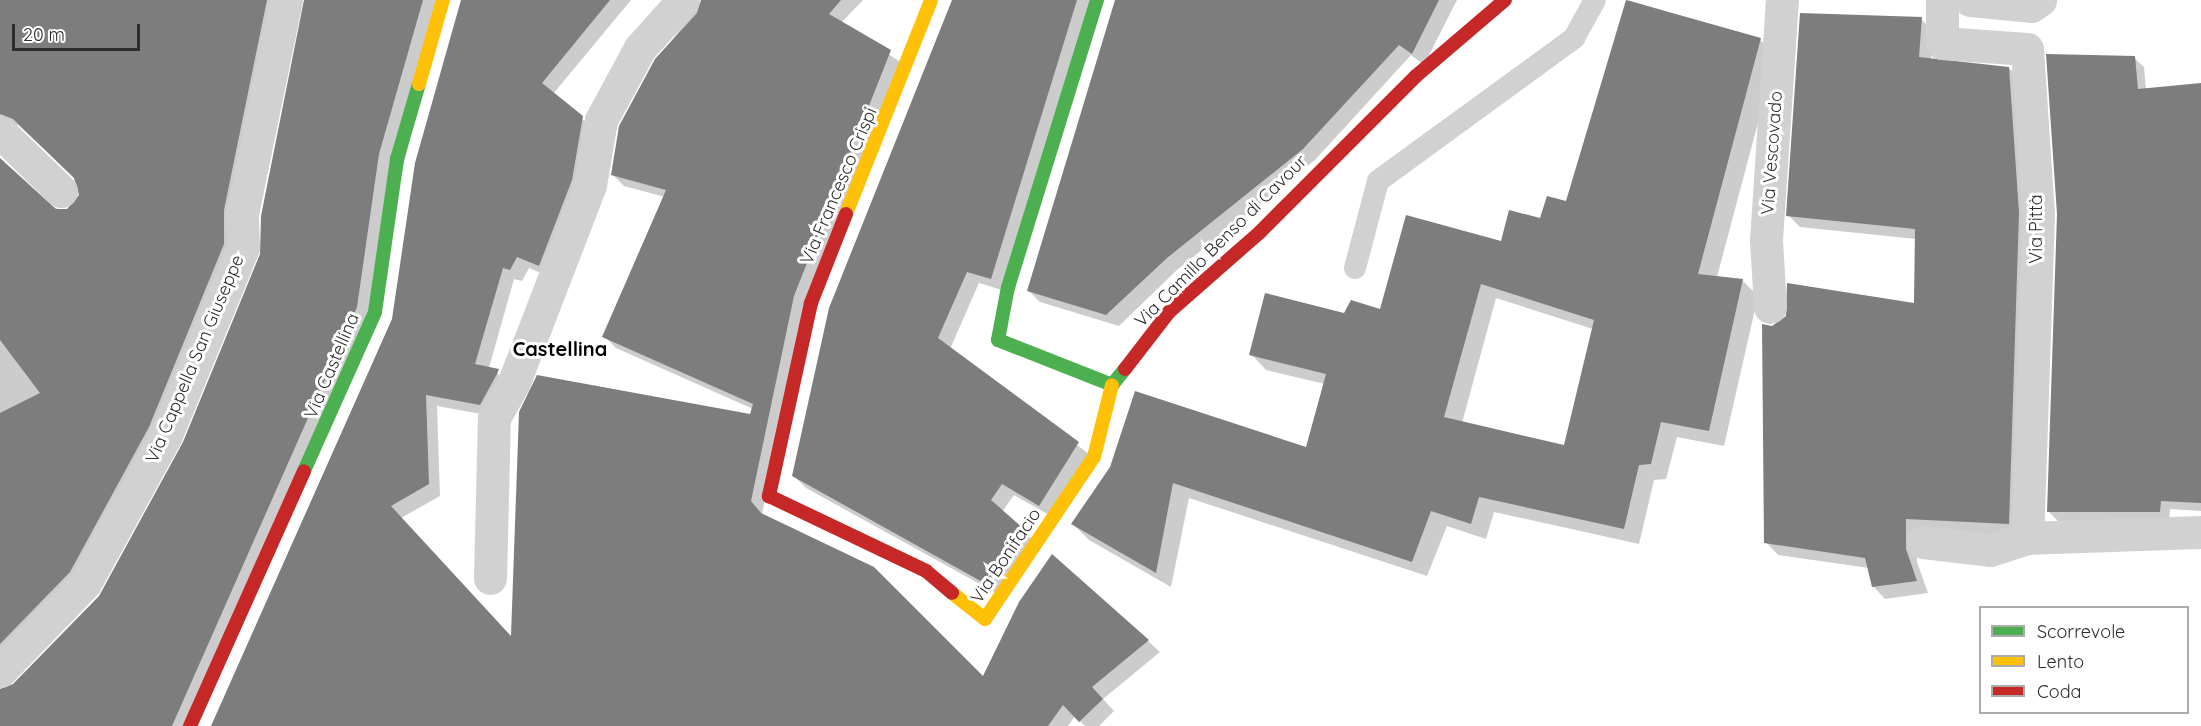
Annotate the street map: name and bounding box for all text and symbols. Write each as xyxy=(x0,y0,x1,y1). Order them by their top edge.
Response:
scale bar xyxy=(15,12,142,50)
text: 20 m xyxy=(23,23,65,46)
street label: Via Vescovado xyxy=(1757,90,1787,216)
street label: Via Francesco Crispi xyxy=(796,104,882,268)
street label: Via Camillo Benso di Cavour xyxy=(1130,150,1312,332)
street label: Via Pittà xyxy=(2025,194,2047,264)
street label: Via Cappella San Giuseppe xyxy=(141,252,249,466)
street label: Via Castellina xyxy=(300,310,364,422)
district label: Castellina xyxy=(513,336,607,360)
street label: Via Bonifacio xyxy=(966,504,1046,608)
legend xyxy=(1979,606,2189,714)
text: Scorrevole xyxy=(2037,620,2125,643)
text: Lento xyxy=(2037,650,2084,673)
text: Coda xyxy=(2037,680,2081,703)

